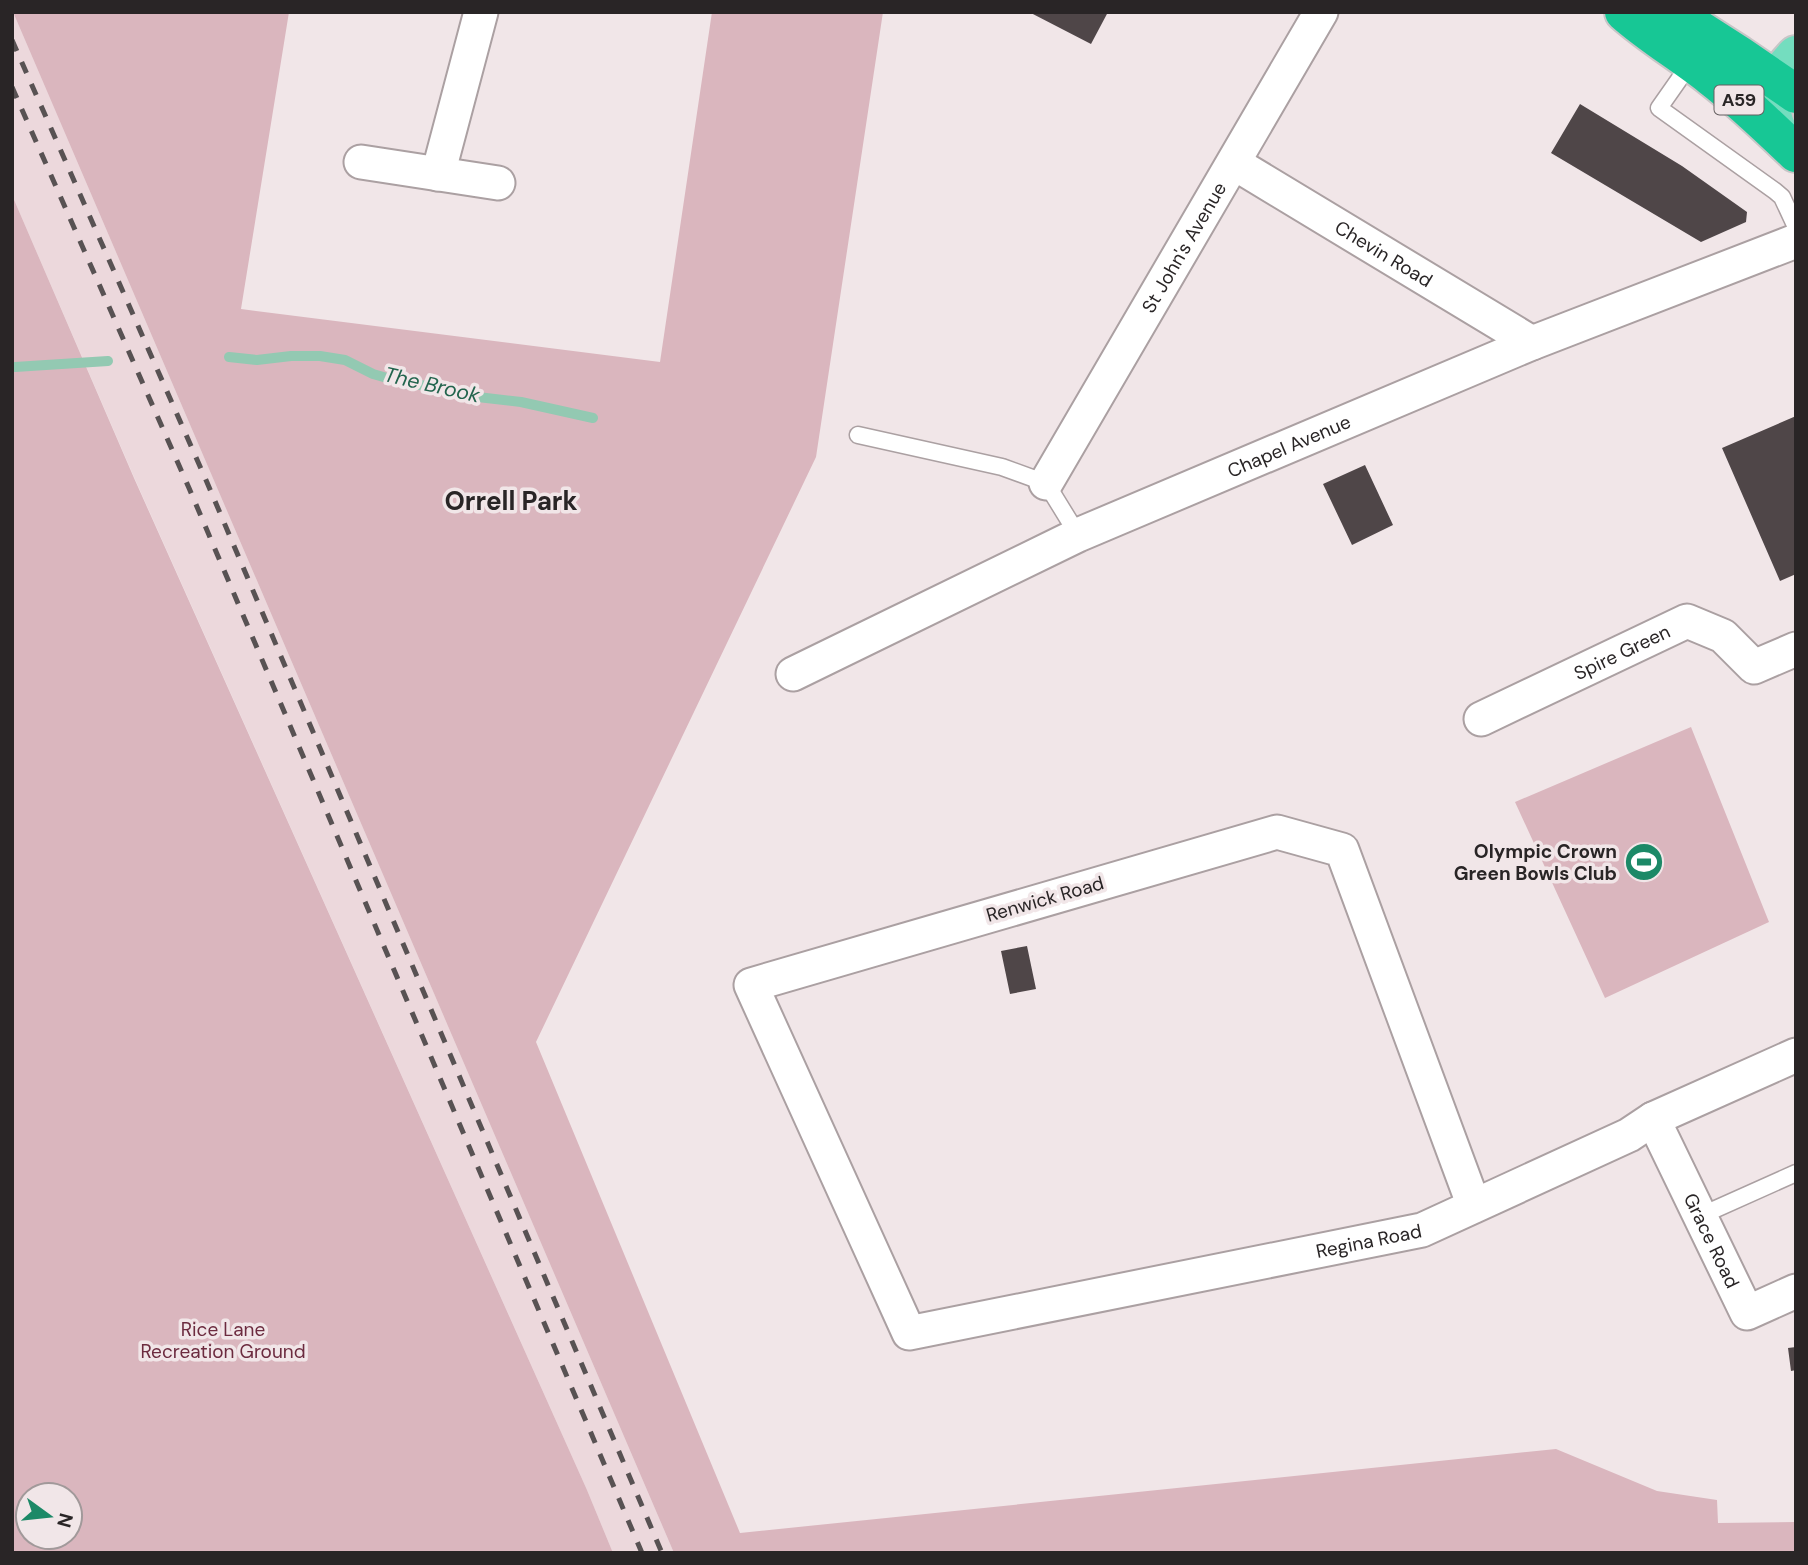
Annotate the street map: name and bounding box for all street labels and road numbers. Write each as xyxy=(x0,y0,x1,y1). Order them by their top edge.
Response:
road number: A59 xyxy=(1714,86,1764,114)
street label: St John's Avenue xyxy=(1136,177,1232,317)
street label: Chevin Road xyxy=(1330,214,1437,293)
street label: Chapel Avenue xyxy=(1223,409,1354,483)
street label: Spire Green xyxy=(1570,618,1674,686)
street label: Renwick Road xyxy=(983,870,1107,928)
street label: Grace Road xyxy=(1678,1189,1746,1292)
street label: Regina Road xyxy=(1314,1218,1424,1264)

